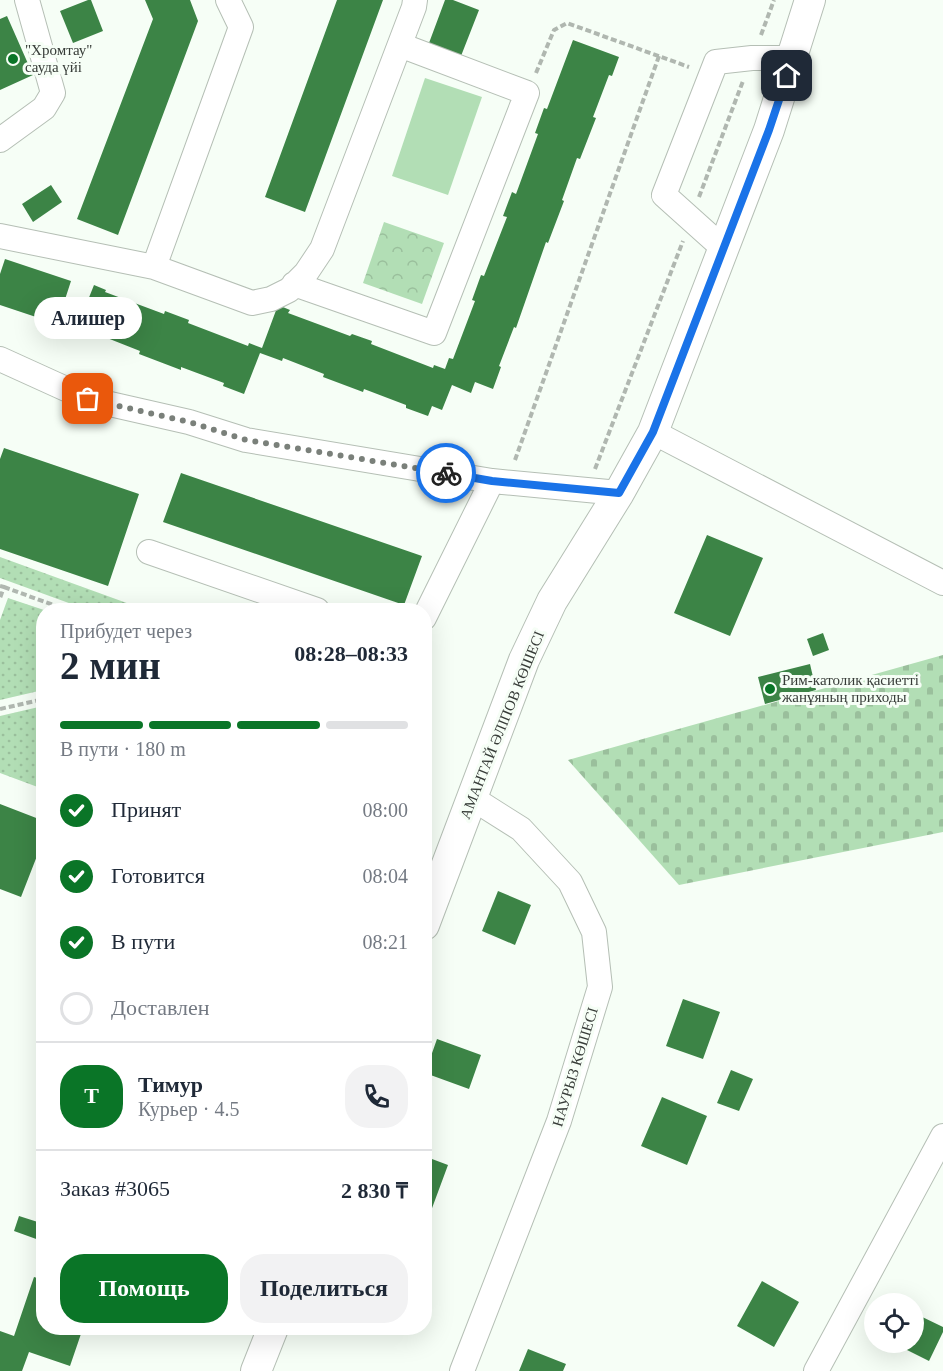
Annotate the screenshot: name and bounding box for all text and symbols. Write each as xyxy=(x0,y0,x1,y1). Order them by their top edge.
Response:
place label: "Хромтау" сауда үйі xyxy=(25,42,92,75)
pin xyxy=(761,50,812,101)
marker: "Хромтау" сауда үйі xyxy=(6,52,20,66)
icon: home xyxy=(770,59,803,92)
callout: Алишер xyxy=(34,297,142,339)
text: Алишер xyxy=(51,307,125,329)
pin xyxy=(62,373,113,424)
icon: bag xyxy=(71,382,104,415)
courier xyxy=(416,443,476,503)
icon: bike xyxy=(430,457,463,490)
text: Прибудет через xyxy=(60,620,192,642)
street label: АМАНТАЙ ӘЛІПОВ КӨШЕСІ xyxy=(457,629,547,821)
text: 08:28–08:33 xyxy=(294,641,408,666)
text: 2 мин xyxy=(60,644,161,687)
place label: Рим-католик қасиетті жанұяның приходы xyxy=(781,672,919,705)
marker: Рим-католик қасиетті жанұяның приходы xyxy=(763,682,777,696)
text: В пути · 180 m xyxy=(60,738,186,760)
icon: check xyxy=(60,794,93,827)
text: Принят xyxy=(111,797,181,822)
text: 08:00 xyxy=(362,799,408,821)
icon: check xyxy=(60,860,93,893)
text: Готовится xyxy=(111,863,205,888)
text: 08:04 xyxy=(362,865,408,887)
icon: check xyxy=(60,926,93,959)
text: В пути xyxy=(111,929,175,954)
text: 08:21 xyxy=(362,931,408,953)
text: Доставлен xyxy=(111,995,210,1020)
street label: НАУРЫЗ КӨШЕСІ xyxy=(549,1005,601,1129)
button: phone xyxy=(345,1065,408,1128)
text: Тимур xyxy=(138,1072,203,1097)
text: Т xyxy=(84,1083,99,1108)
text: Курьер · 4.5 xyxy=(138,1098,240,1120)
text: Заказ #3065 xyxy=(60,1176,170,1201)
text: 2 830 ₸ xyxy=(341,1178,408,1203)
button: Помощь xyxy=(60,1254,228,1323)
button: Поделиться xyxy=(240,1254,408,1323)
map controls xyxy=(864,1293,924,1353)
button: locate xyxy=(864,1293,924,1353)

